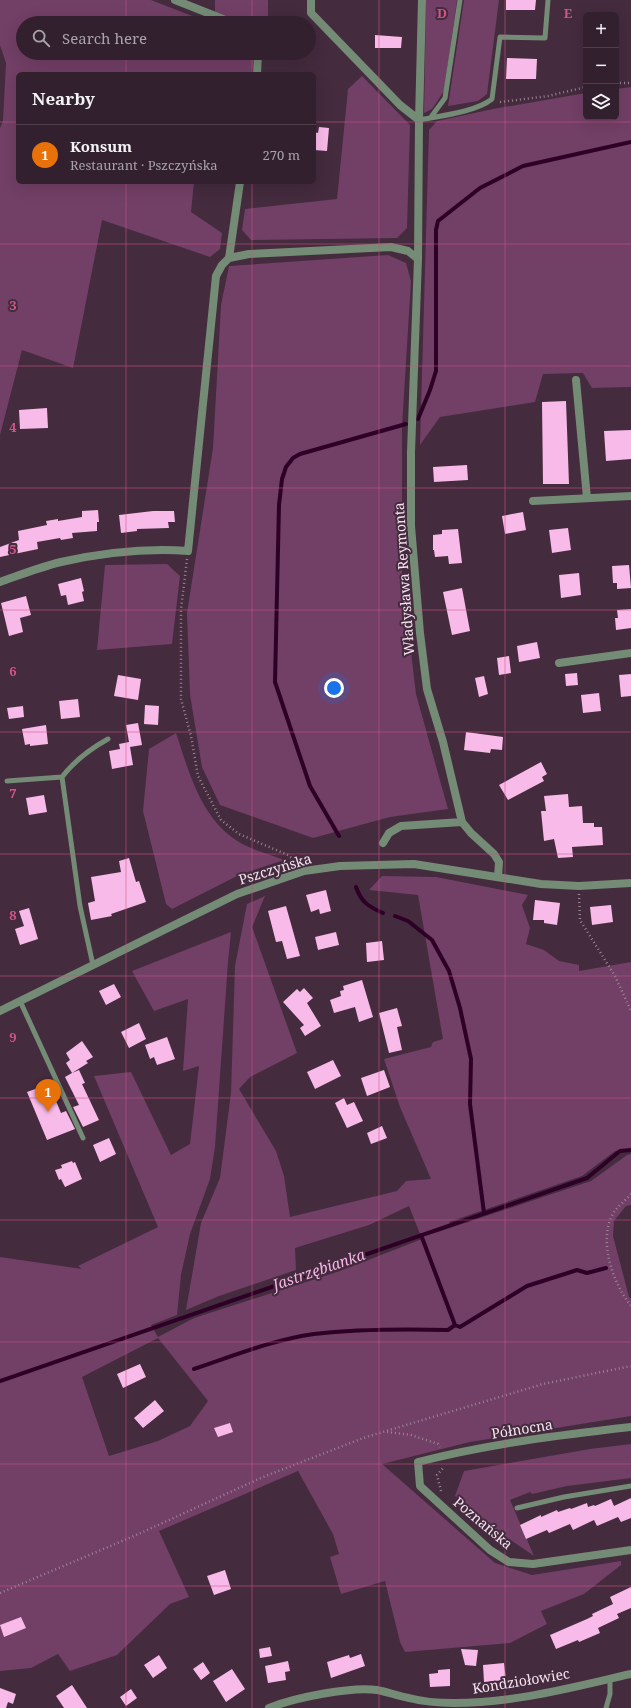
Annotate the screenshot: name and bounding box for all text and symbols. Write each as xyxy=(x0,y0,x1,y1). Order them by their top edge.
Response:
text: D xyxy=(437,4,447,22)
text: E xyxy=(564,4,573,22)
map controls xyxy=(583,12,619,120)
button: + xyxy=(583,12,619,48)
search box xyxy=(16,16,316,60)
icon: search xyxy=(30,27,52,49)
text: Search here xyxy=(62,28,147,48)
button: − xyxy=(583,48,619,84)
button: layers xyxy=(583,84,619,120)
text: Nearby xyxy=(32,87,95,110)
text: Konsum xyxy=(70,136,132,156)
text: 1 xyxy=(41,146,49,164)
text: 270 m xyxy=(263,146,300,164)
text: Restaurant · Pszczyńska xyxy=(70,156,218,174)
text: 3 xyxy=(9,296,17,314)
text: 4 xyxy=(9,418,17,436)
street label: Władysława Reymonta xyxy=(389,502,418,656)
text: 5 xyxy=(9,540,17,558)
text: 6 xyxy=(9,662,17,680)
your location xyxy=(324,678,344,698)
text: 7 xyxy=(9,784,17,802)
street label: Pszczyńska xyxy=(236,848,314,889)
text: 8 xyxy=(9,906,17,924)
text: 9 xyxy=(9,1028,17,1046)
pin: 1 xyxy=(35,1079,61,1112)
water label: Jastrzębianka xyxy=(267,1244,368,1295)
street label: Północna xyxy=(490,1414,554,1443)
street label: Poznańska xyxy=(450,1492,517,1553)
street label: Kondziołowiec xyxy=(471,1663,571,1698)

